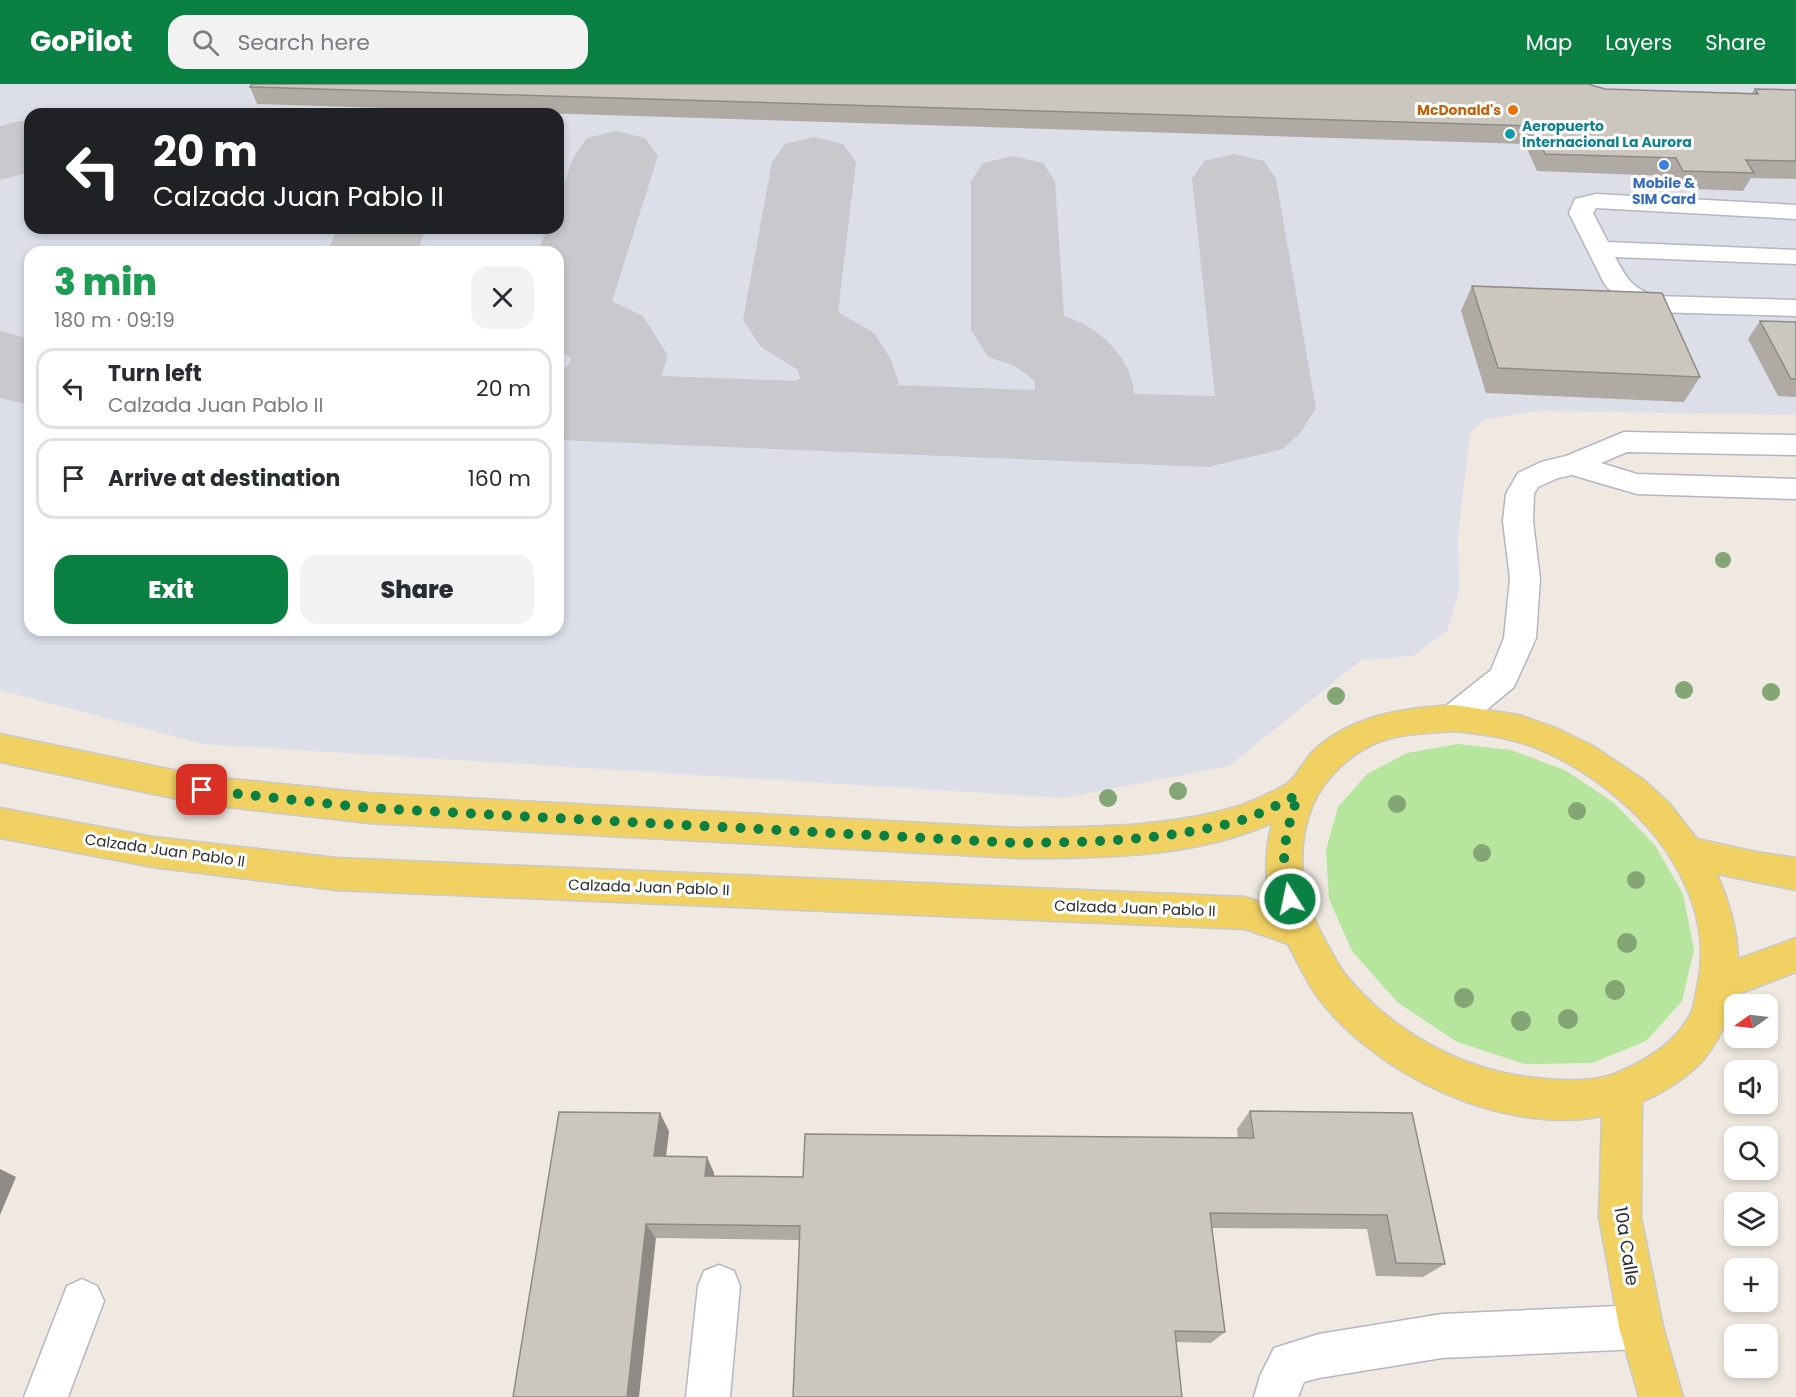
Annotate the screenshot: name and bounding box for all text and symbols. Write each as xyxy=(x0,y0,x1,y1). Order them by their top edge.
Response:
search box xyxy=(168,15,588,69)
text: GoPilot xyxy=(30,22,132,61)
icon: search xyxy=(189,26,222,59)
text: Search here xyxy=(237,27,370,58)
text: Map xyxy=(1526,28,1572,57)
text: Layers xyxy=(1605,28,1672,57)
text: Share xyxy=(1705,28,1766,57)
place label: McDonald's xyxy=(1417,100,1501,120)
marker: McDonald's xyxy=(1506,103,1520,117)
place label: Aeropuerto Internacional La Aurora xyxy=(1522,116,1692,152)
text: 20 m xyxy=(153,122,258,181)
marker: Aeropuerto Internacional La Aurora xyxy=(1503,127,1517,141)
icon: left xyxy=(54,132,132,210)
marker: Mobile & SIM Card xyxy=(1657,158,1671,172)
place label: Mobile & SIM Card xyxy=(1632,173,1696,209)
text: Calzada Juan Pablo II xyxy=(153,178,444,215)
text: 3 min xyxy=(54,257,157,308)
button: close xyxy=(471,266,534,329)
text: 180 m · 09:19 xyxy=(54,306,175,334)
text: Turn left xyxy=(108,358,202,389)
icon: left xyxy=(57,372,90,405)
text: 20 m xyxy=(476,373,531,404)
text: Calzada Juan Pablo II xyxy=(108,391,323,419)
icon: arrive xyxy=(57,462,90,495)
text: Arrive at destination xyxy=(108,463,340,494)
text: 160 m xyxy=(468,463,531,494)
button: Exit xyxy=(54,555,288,624)
button: Share xyxy=(300,555,534,624)
pin xyxy=(176,764,227,815)
icon: arrive xyxy=(185,773,218,806)
street label: Calzada Juan Pablo II xyxy=(84,828,246,872)
position arrow xyxy=(1258,867,1322,931)
street label: Calzada Juan Pablo II xyxy=(568,874,730,900)
street label: Calzada Juan Pablo II xyxy=(1054,895,1216,921)
north arrow xyxy=(1724,994,1778,1048)
map controls xyxy=(1724,994,1778,1378)
button: sound xyxy=(1724,1060,1778,1114)
button: search xyxy=(1724,1126,1778,1180)
button: layers xyxy=(1724,1192,1778,1246)
street label: 10a Calle xyxy=(1608,1204,1646,1288)
button: + xyxy=(1724,1258,1778,1312)
button: − xyxy=(1724,1324,1778,1378)

